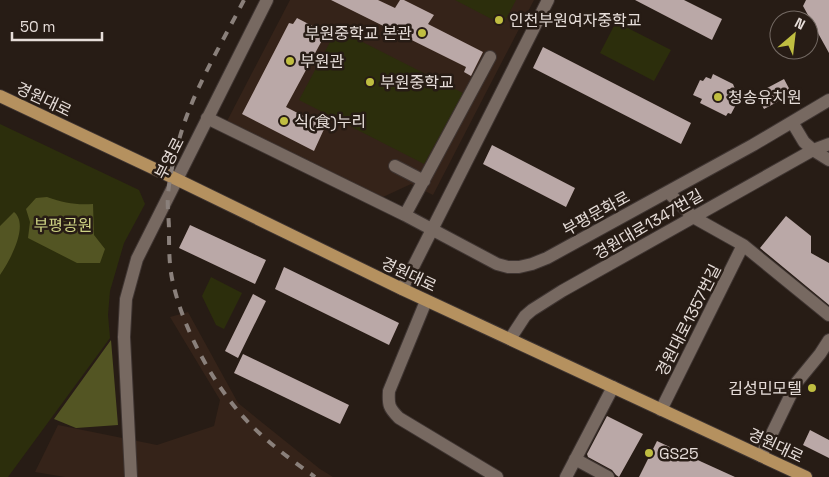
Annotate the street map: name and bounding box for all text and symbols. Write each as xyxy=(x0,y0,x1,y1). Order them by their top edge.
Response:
scale bar xyxy=(12,10,102,42)
place label: 인천부원여자중학교 xyxy=(509,10,641,31)
north arrow xyxy=(769,10,819,60)
text: N xyxy=(792,13,808,34)
marker: 인천부원여자중학교 xyxy=(493,14,505,26)
text: 50 m xyxy=(20,17,55,36)
place label: 부원중학교 본관 xyxy=(305,23,412,44)
marker: 부원중학교 본관 xyxy=(416,27,428,39)
place label: 부원관 xyxy=(300,51,344,72)
marker: 부원관 xyxy=(284,55,296,67)
place label: 부원중학교 xyxy=(380,72,454,93)
marker: 부원중학교 xyxy=(364,76,376,88)
street label: 경원대로 xyxy=(13,77,75,122)
place label: 청송유치원 xyxy=(728,87,802,108)
marker: 청송유치원 xyxy=(712,91,724,103)
place label: 식(食)누리 xyxy=(294,111,366,132)
marker: 식(食)누리 xyxy=(278,115,290,127)
street label: 부영로 xyxy=(150,134,189,183)
street label: 경원대로1347번길 xyxy=(590,185,707,264)
street label: 부평문화로 xyxy=(559,186,634,240)
park label: 부평공원 xyxy=(34,215,92,236)
street label: 경원대로 xyxy=(378,252,440,297)
street label: 경원대로1357번길 xyxy=(651,261,726,380)
place label: 김성민모텔 xyxy=(728,378,802,399)
marker: 김성민모텔 xyxy=(806,382,818,394)
street label: 경원대로 xyxy=(745,423,807,468)
place label: GS25 xyxy=(659,443,699,464)
marker: GS25 xyxy=(643,447,655,459)

